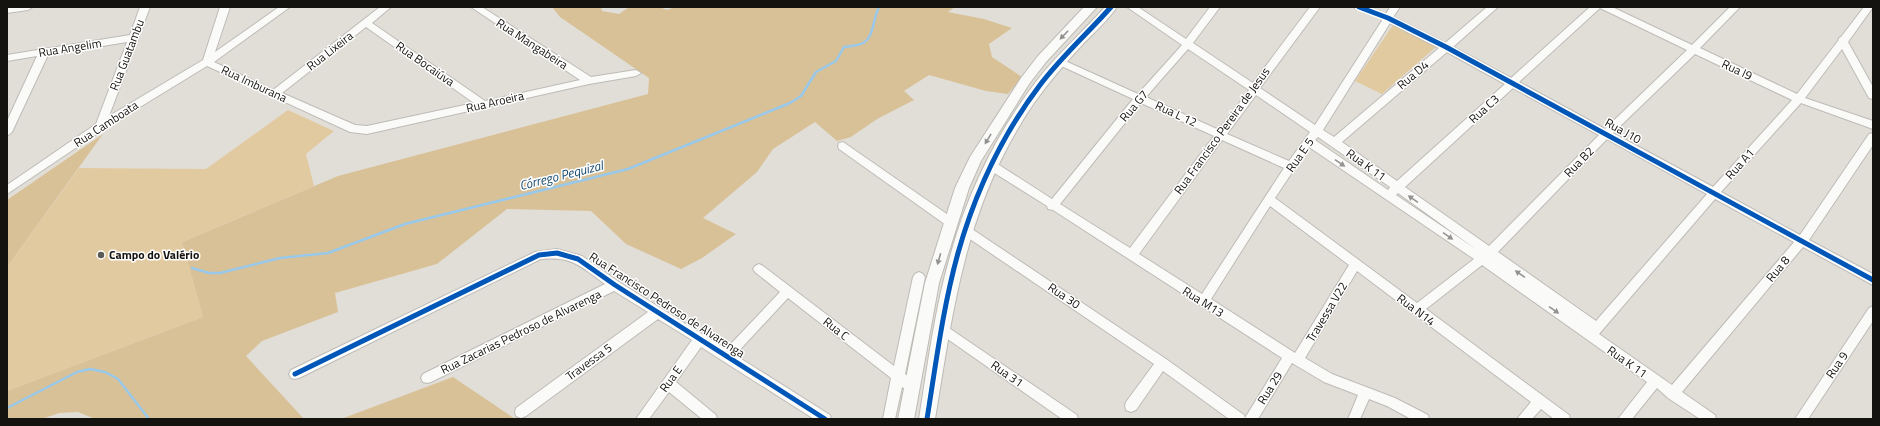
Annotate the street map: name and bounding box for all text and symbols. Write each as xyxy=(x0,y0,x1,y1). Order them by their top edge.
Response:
street label: Rua Mangabeira xyxy=(493,13,572,74)
street label: Rua Guatambu xyxy=(104,16,149,93)
street label: Rua Lixeira xyxy=(302,26,357,75)
one-way arrow xyxy=(1060,30,1069,40)
street label: Rua Angelim xyxy=(37,33,103,62)
street label: Rua Bocaiúva xyxy=(392,36,459,91)
street label: Rua I9 xyxy=(1719,54,1756,85)
street label: Rua D4 xyxy=(1392,55,1433,94)
street label: Rua Imburana xyxy=(218,60,290,107)
street label: Rua Francisco Pereira de Jesus xyxy=(1169,63,1275,198)
street label: Rua Aroeira xyxy=(464,86,526,117)
street label: Rua G7 xyxy=(1115,86,1153,126)
street label: Rua C3 xyxy=(1464,90,1503,128)
street label: Rua Camboata xyxy=(70,96,142,152)
street label: Rua L 12 xyxy=(1152,96,1200,132)
street label: Rua J10 xyxy=(1601,113,1645,149)
one-way arrow xyxy=(984,133,991,145)
street label: Rua E 5 xyxy=(1281,133,1319,176)
street label: Rua B2 xyxy=(1559,142,1598,181)
street label: Rua K 11 xyxy=(1342,144,1390,186)
street label: Rua A1 xyxy=(1720,144,1759,183)
water label: Córrego Pequizal xyxy=(517,154,607,195)
one-way arrow xyxy=(1335,159,1345,167)
one-way arrow xyxy=(1408,195,1419,203)
one-way arrow xyxy=(1442,232,1453,240)
place label: Campo do Valério xyxy=(109,245,199,264)
street label: Rua Francisco Pedroso de Alvarenga xyxy=(586,247,749,362)
marker: Campo do Valério xyxy=(96,250,106,260)
street label: Rua 8 xyxy=(1761,251,1794,286)
one-way arrow xyxy=(936,254,942,266)
one-way arrow xyxy=(1514,270,1525,278)
street label: Rua 30 xyxy=(1044,278,1085,314)
street label: Travessa V22 xyxy=(1301,278,1352,346)
street label: Rua M13 xyxy=(1179,281,1228,322)
street label: Rua Zacarias Pedroso de Alvarenga xyxy=(437,284,604,379)
street label: Rua N14 xyxy=(1393,289,1440,331)
one-way arrow xyxy=(1549,306,1560,315)
street label: Rua C xyxy=(819,312,854,345)
street label: Travessa 5 xyxy=(561,338,616,385)
street label: Rua K 11 xyxy=(1603,341,1651,382)
street label: Rua 9 xyxy=(1821,347,1853,382)
street label: Rua 31 xyxy=(987,356,1027,392)
street label: Rua E xyxy=(654,361,687,396)
street label: Rua 29 xyxy=(1252,367,1287,408)

